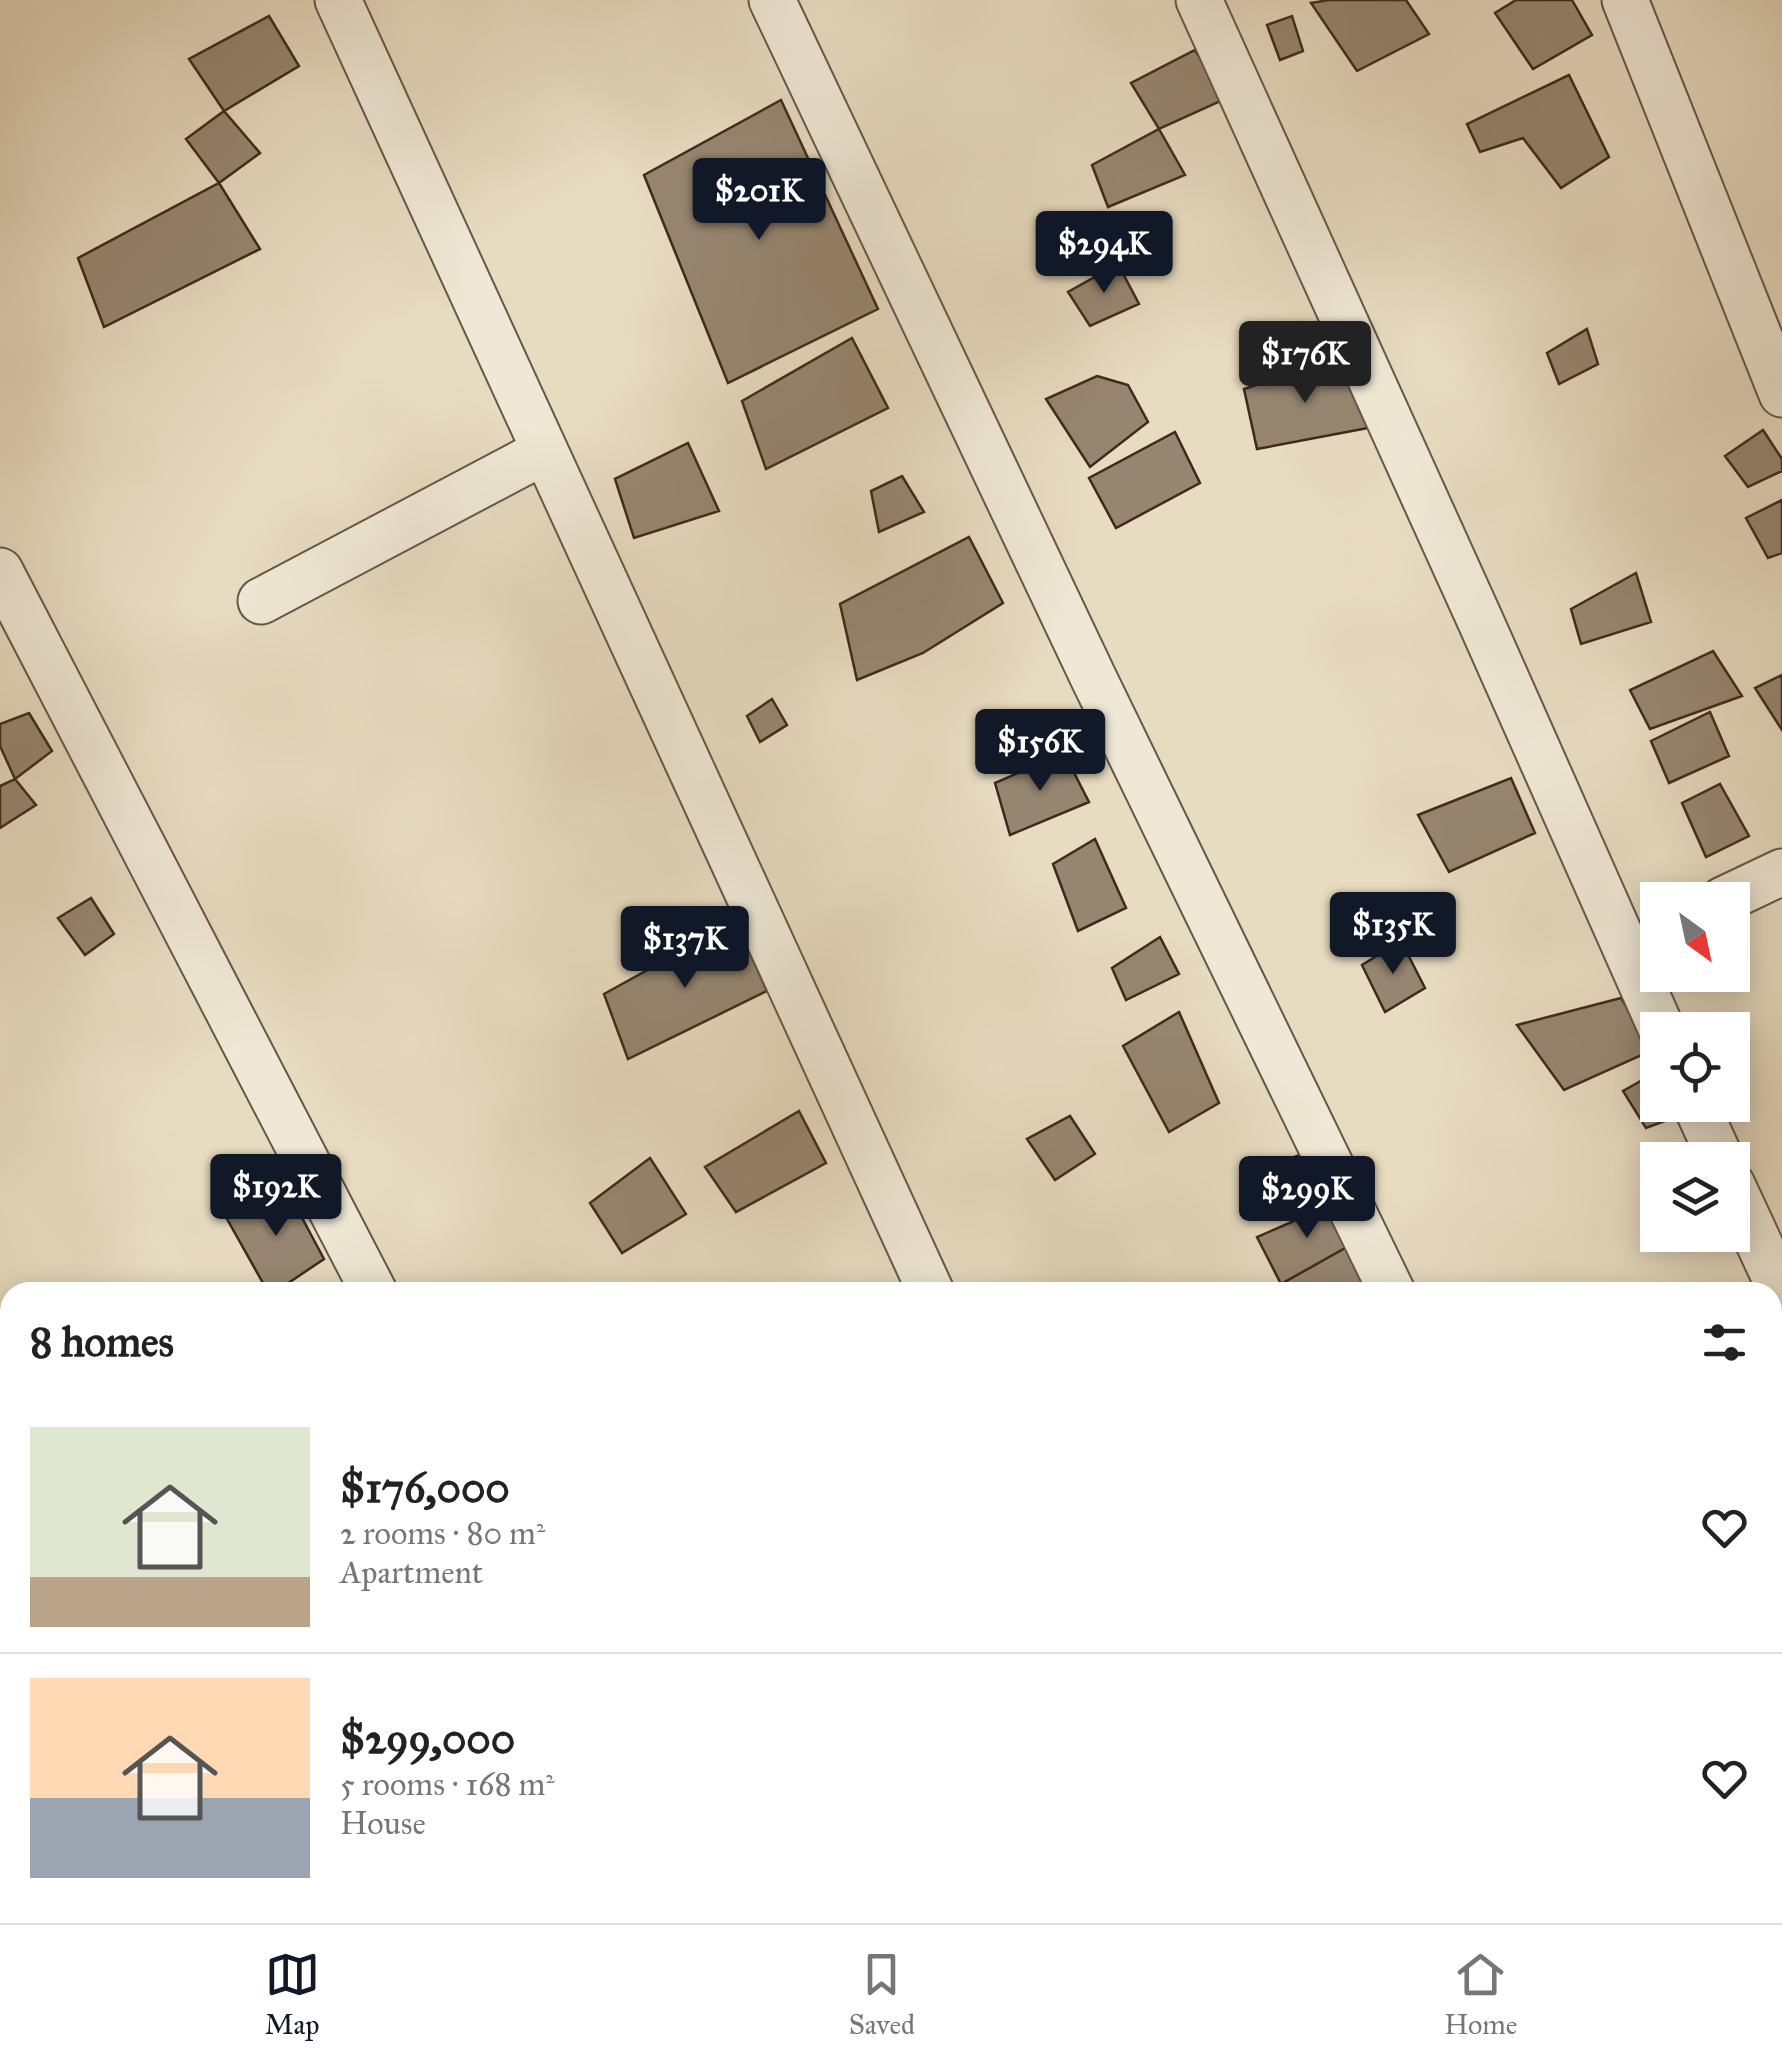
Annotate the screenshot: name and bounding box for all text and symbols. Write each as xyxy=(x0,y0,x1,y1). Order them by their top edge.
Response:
pin: $201K xyxy=(689,158,829,243)
text: $201K xyxy=(715,171,803,210)
pin: $294K xyxy=(1034,211,1174,296)
text: $294K xyxy=(1058,224,1150,263)
pin: $176K xyxy=(1235,321,1375,406)
text: $176K xyxy=(1261,334,1349,373)
pin: $156K xyxy=(970,709,1110,794)
text: $156K xyxy=(997,722,1083,761)
north arrow xyxy=(1640,882,1750,992)
map controls xyxy=(1640,882,1750,1252)
pin: $135K xyxy=(1323,892,1463,977)
text: $135K xyxy=(1352,905,1434,944)
pin: $137K xyxy=(615,906,755,991)
text: $137K xyxy=(643,919,727,958)
button: locate xyxy=(1640,1012,1750,1122)
button: layers xyxy=(1640,1142,1750,1252)
pin: $192K xyxy=(206,1154,346,1239)
pin: $299K xyxy=(1237,1156,1377,1241)
text: $192K xyxy=(232,1167,320,1206)
text: $299K xyxy=(1261,1169,1353,1208)
icon: filters xyxy=(1697,1315,1752,1370)
text: 8 homes xyxy=(30,1316,174,1368)
text: $176,000 xyxy=(340,1462,510,1514)
icon: home xyxy=(110,1467,230,1587)
icon: heart xyxy=(1697,1500,1752,1555)
text: 2 rooms · 80 m² xyxy=(340,1514,545,1553)
text: Apartment xyxy=(340,1553,483,1592)
text: $299,000 xyxy=(340,1713,515,1765)
icon: home xyxy=(110,1718,230,1838)
icon: heart xyxy=(1697,1751,1752,1806)
text: 5 rooms · 168 m² xyxy=(340,1765,555,1804)
text: House xyxy=(340,1804,426,1843)
tab: Map xyxy=(265,1947,320,2042)
tab: Saved xyxy=(849,1947,915,2042)
tab: Home xyxy=(1444,1947,1517,2042)

